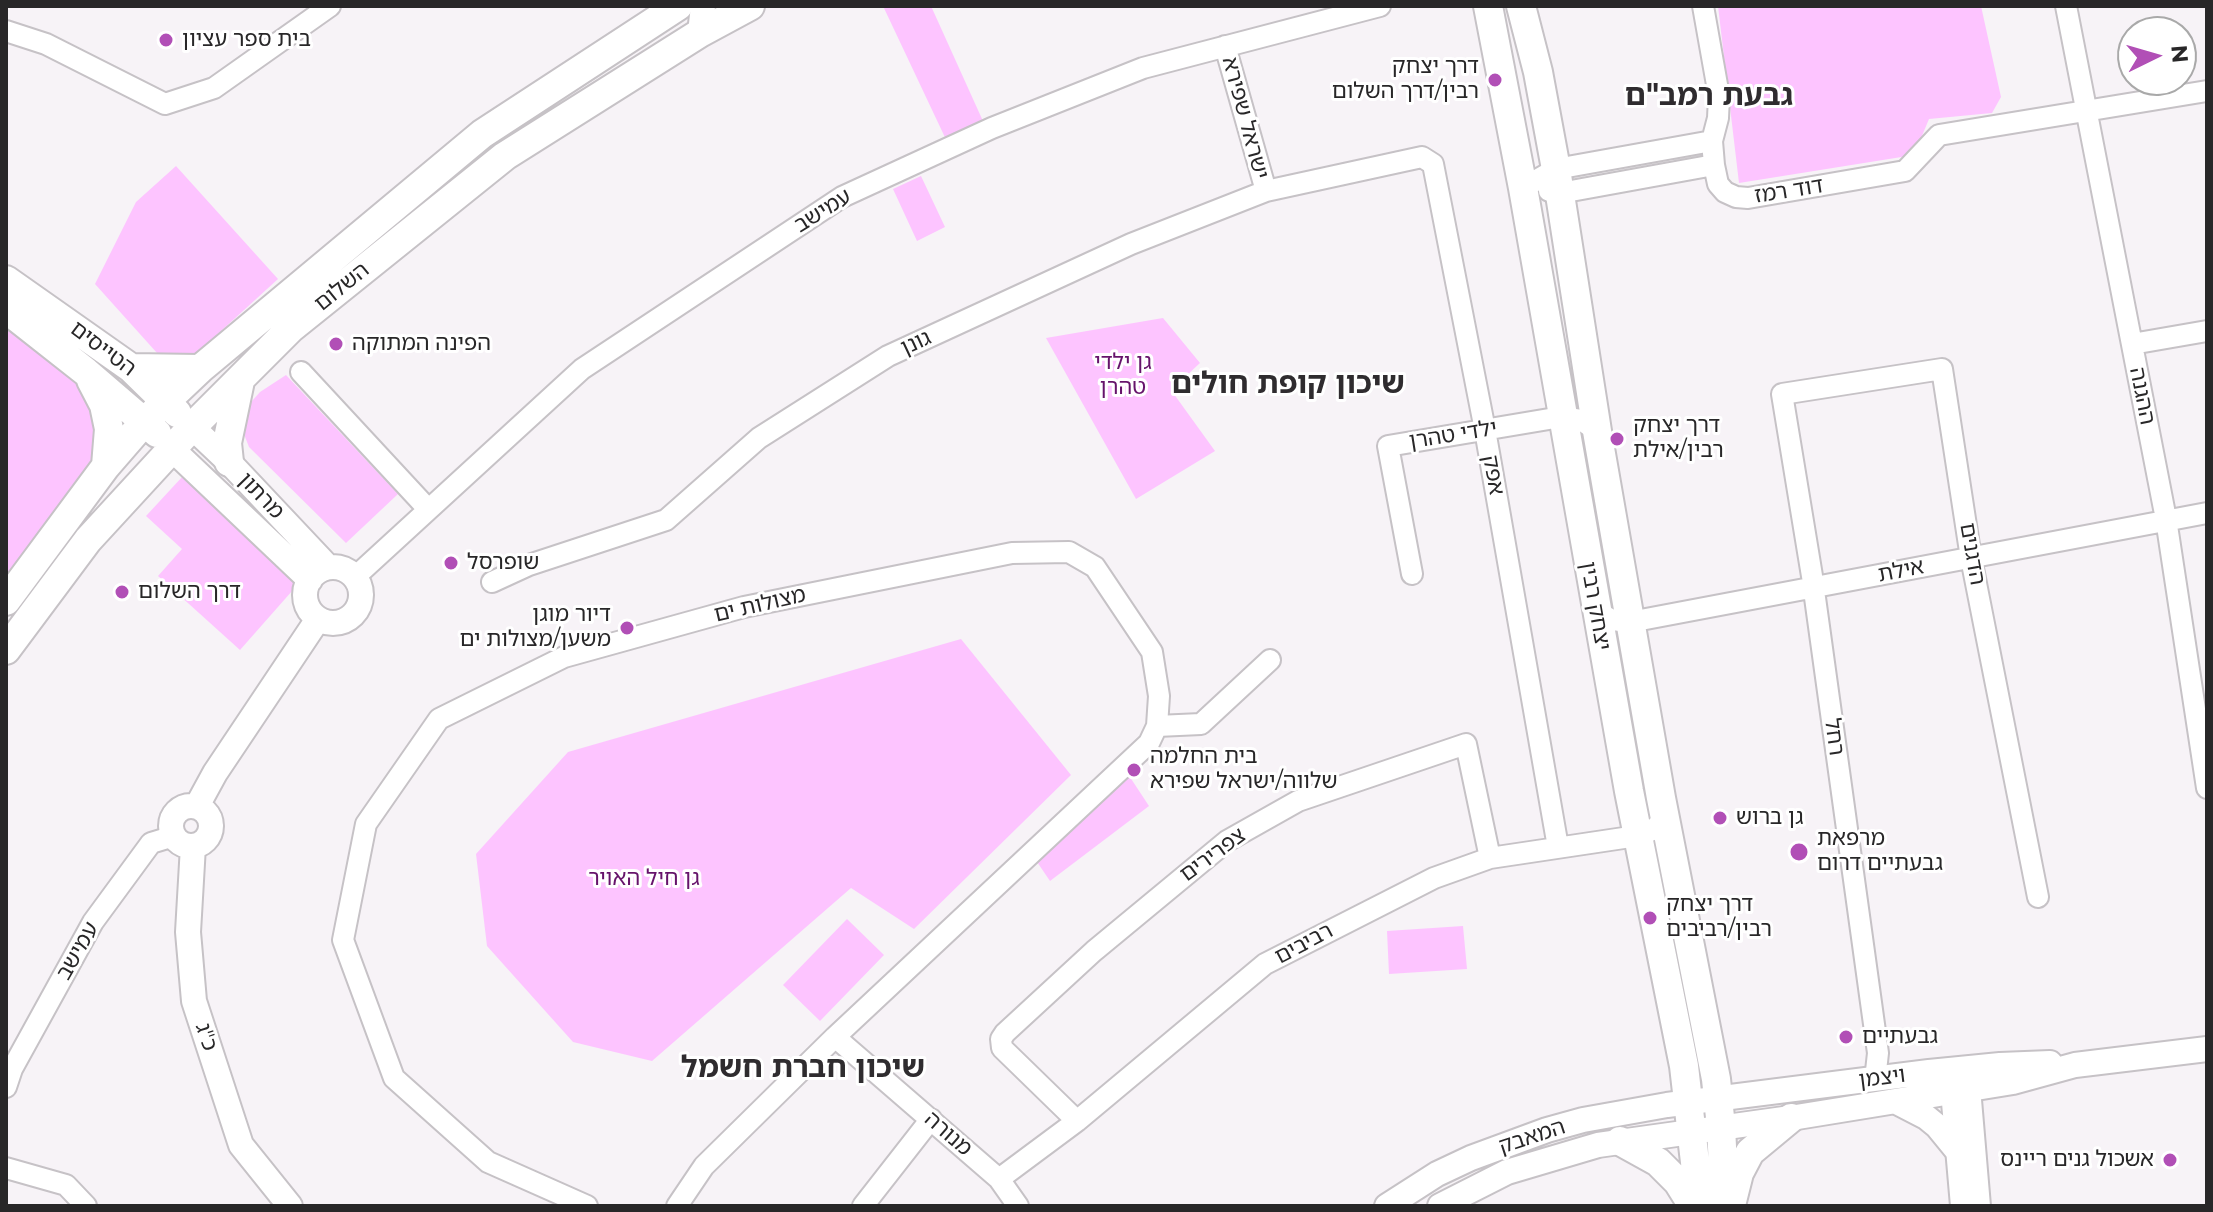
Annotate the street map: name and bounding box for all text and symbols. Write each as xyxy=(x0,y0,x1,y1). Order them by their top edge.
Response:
north arrow xyxy=(2117,16,2197,96)
place label: בית ספר עציון xyxy=(182,27,311,53)
marker: בית ספר עציון xyxy=(157,31,175,49)
text: N xyxy=(2165,44,2194,64)
street label: ישראל שפירא xyxy=(1216,54,1274,182)
place label: דרך יצחק רבין/דרך השלום xyxy=(1332,54,1479,106)
marker: דרך יצחק רבין/דרך השלום xyxy=(1486,71,1504,89)
district label: גבעת רמב"ם xyxy=(1625,78,1793,114)
street label: דוד רמז xyxy=(1753,173,1825,209)
street label: עמישב xyxy=(790,183,856,239)
street label: השלום xyxy=(309,257,375,317)
street label: הטייסים xyxy=(65,316,141,382)
street label: גונן xyxy=(897,325,935,361)
place label: הפינה המתוקה xyxy=(352,331,491,357)
marker: הפינה המתוקה xyxy=(327,335,345,353)
park label: גן ילדי טהרן xyxy=(1094,350,1152,402)
street label: ההגנה xyxy=(2124,365,2160,427)
district label: שיכון קופת חולים xyxy=(1171,366,1405,402)
place label: דרך יצחק רבין/אילת xyxy=(1633,413,1724,464)
street label: ילדי טהרן xyxy=(1407,415,1499,455)
marker: דרך יצחק רבין/אילת xyxy=(1608,430,1626,448)
street label: אפק xyxy=(1476,453,1510,497)
street label: מרתון xyxy=(233,467,289,525)
street label: הדגנים xyxy=(1954,521,1990,587)
place label: שופרסל xyxy=(467,550,539,576)
marker: שופרסל xyxy=(442,554,460,572)
street label: אילת xyxy=(1876,554,1926,588)
street label: יצחק רבין xyxy=(1574,559,1616,653)
place label: דרך השלום xyxy=(138,579,241,605)
street label: מצולות ים xyxy=(712,582,808,628)
marker: דרך השלום xyxy=(113,583,131,601)
place label: דיור מוגן משען/מצולות ים xyxy=(460,602,611,654)
marker: דיור מוגן משען/מצולות ים xyxy=(618,619,636,637)
street label: רחל xyxy=(1818,717,1850,757)
place label: בית החלמה שלווה/ישראל שפירא xyxy=(1150,744,1337,796)
marker: בית החלמה שלווה/ישראל שפירא xyxy=(1125,761,1143,779)
place label: גן ברוש xyxy=(1736,805,1803,831)
marker: גן ברוש xyxy=(1711,809,1729,827)
street label: צפרירים xyxy=(1175,822,1251,888)
place label: מרפאת גבעתיים דרום xyxy=(1817,826,1943,878)
marker: מרפאת גבעתיים דרום xyxy=(1788,841,1810,863)
park label: גן חיל האויר xyxy=(588,866,700,892)
place label: דרך יצחק רבין/רביבים xyxy=(1666,892,1772,944)
marker: דרך יצחק רבין/רביבים xyxy=(1641,909,1659,927)
street label: עמישב xyxy=(51,917,105,985)
street label: רביבים xyxy=(1271,918,1337,970)
street label: כ"ג xyxy=(189,1020,223,1054)
place label: גבעתיים xyxy=(1862,1024,1938,1050)
marker: גבעתיים xyxy=(1837,1028,1855,1046)
district label: שיכון חברת חשמל xyxy=(681,1050,925,1086)
street label: ויצמן xyxy=(1857,1062,1907,1094)
street label: מנורה xyxy=(919,1106,977,1162)
street label: המאבק xyxy=(1495,1114,1569,1160)
place label: אשכול גנים ריינס xyxy=(2000,1147,2154,1173)
marker: אשכול גנים ריינס xyxy=(2161,1151,2179,1169)

